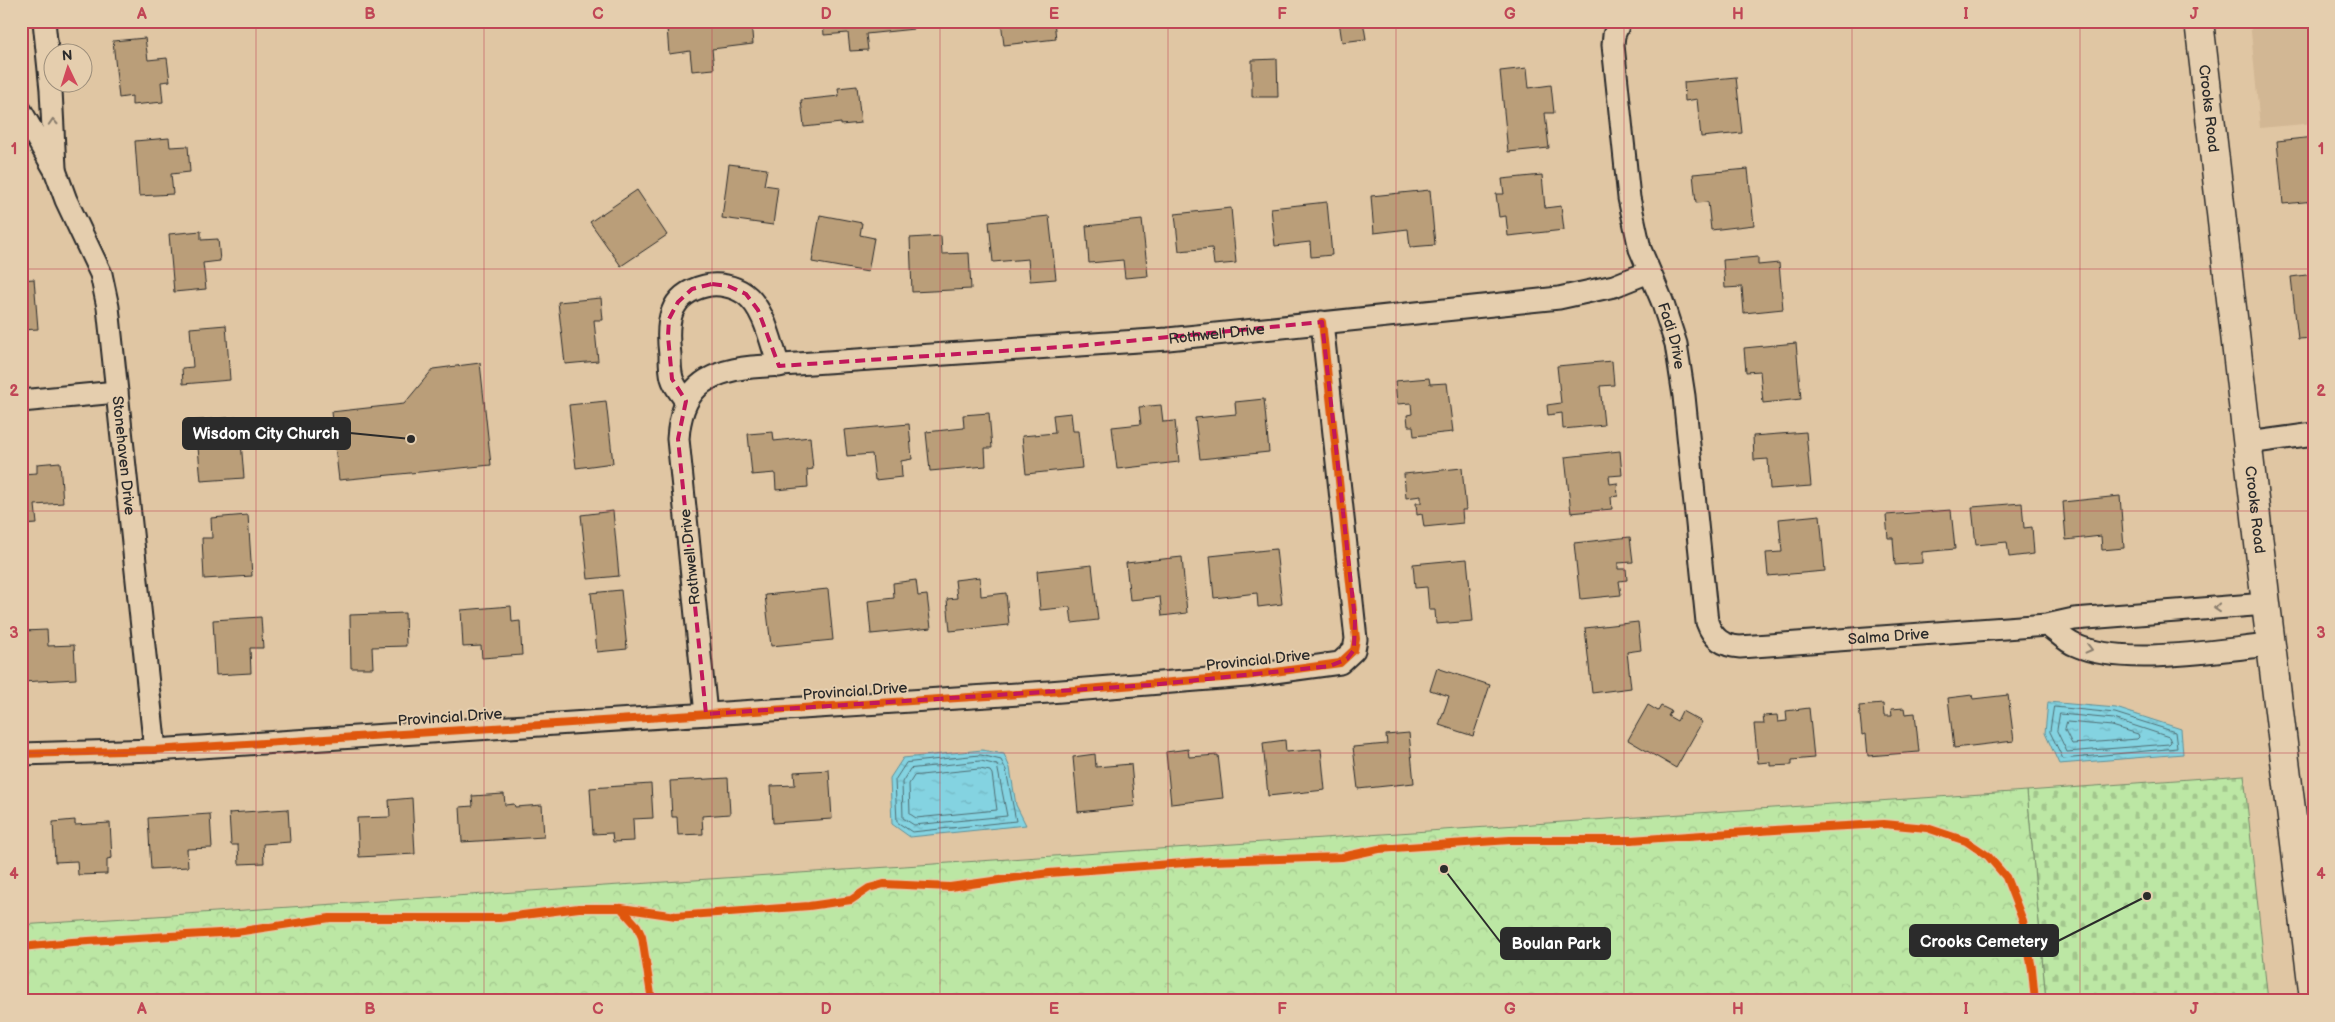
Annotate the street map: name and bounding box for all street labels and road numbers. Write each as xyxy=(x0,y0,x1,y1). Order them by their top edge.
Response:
street label: Crooks Road xyxy=(2194,64,2223,153)
street label: Fadi Drive xyxy=(1653,300,1689,371)
street label: Rothwell Drive xyxy=(1168,320,1266,349)
street label: Stonehaven Drive xyxy=(107,395,139,516)
street label: Crooks Road xyxy=(2240,465,2269,555)
street label: Rothwell Drive xyxy=(676,508,705,606)
street label: Salma Drive xyxy=(1847,624,1930,649)
street label: Provincial Drive xyxy=(1205,646,1311,675)
street label: Provincial Drive xyxy=(802,678,908,705)
street label: Provincial Drive xyxy=(397,704,503,731)

